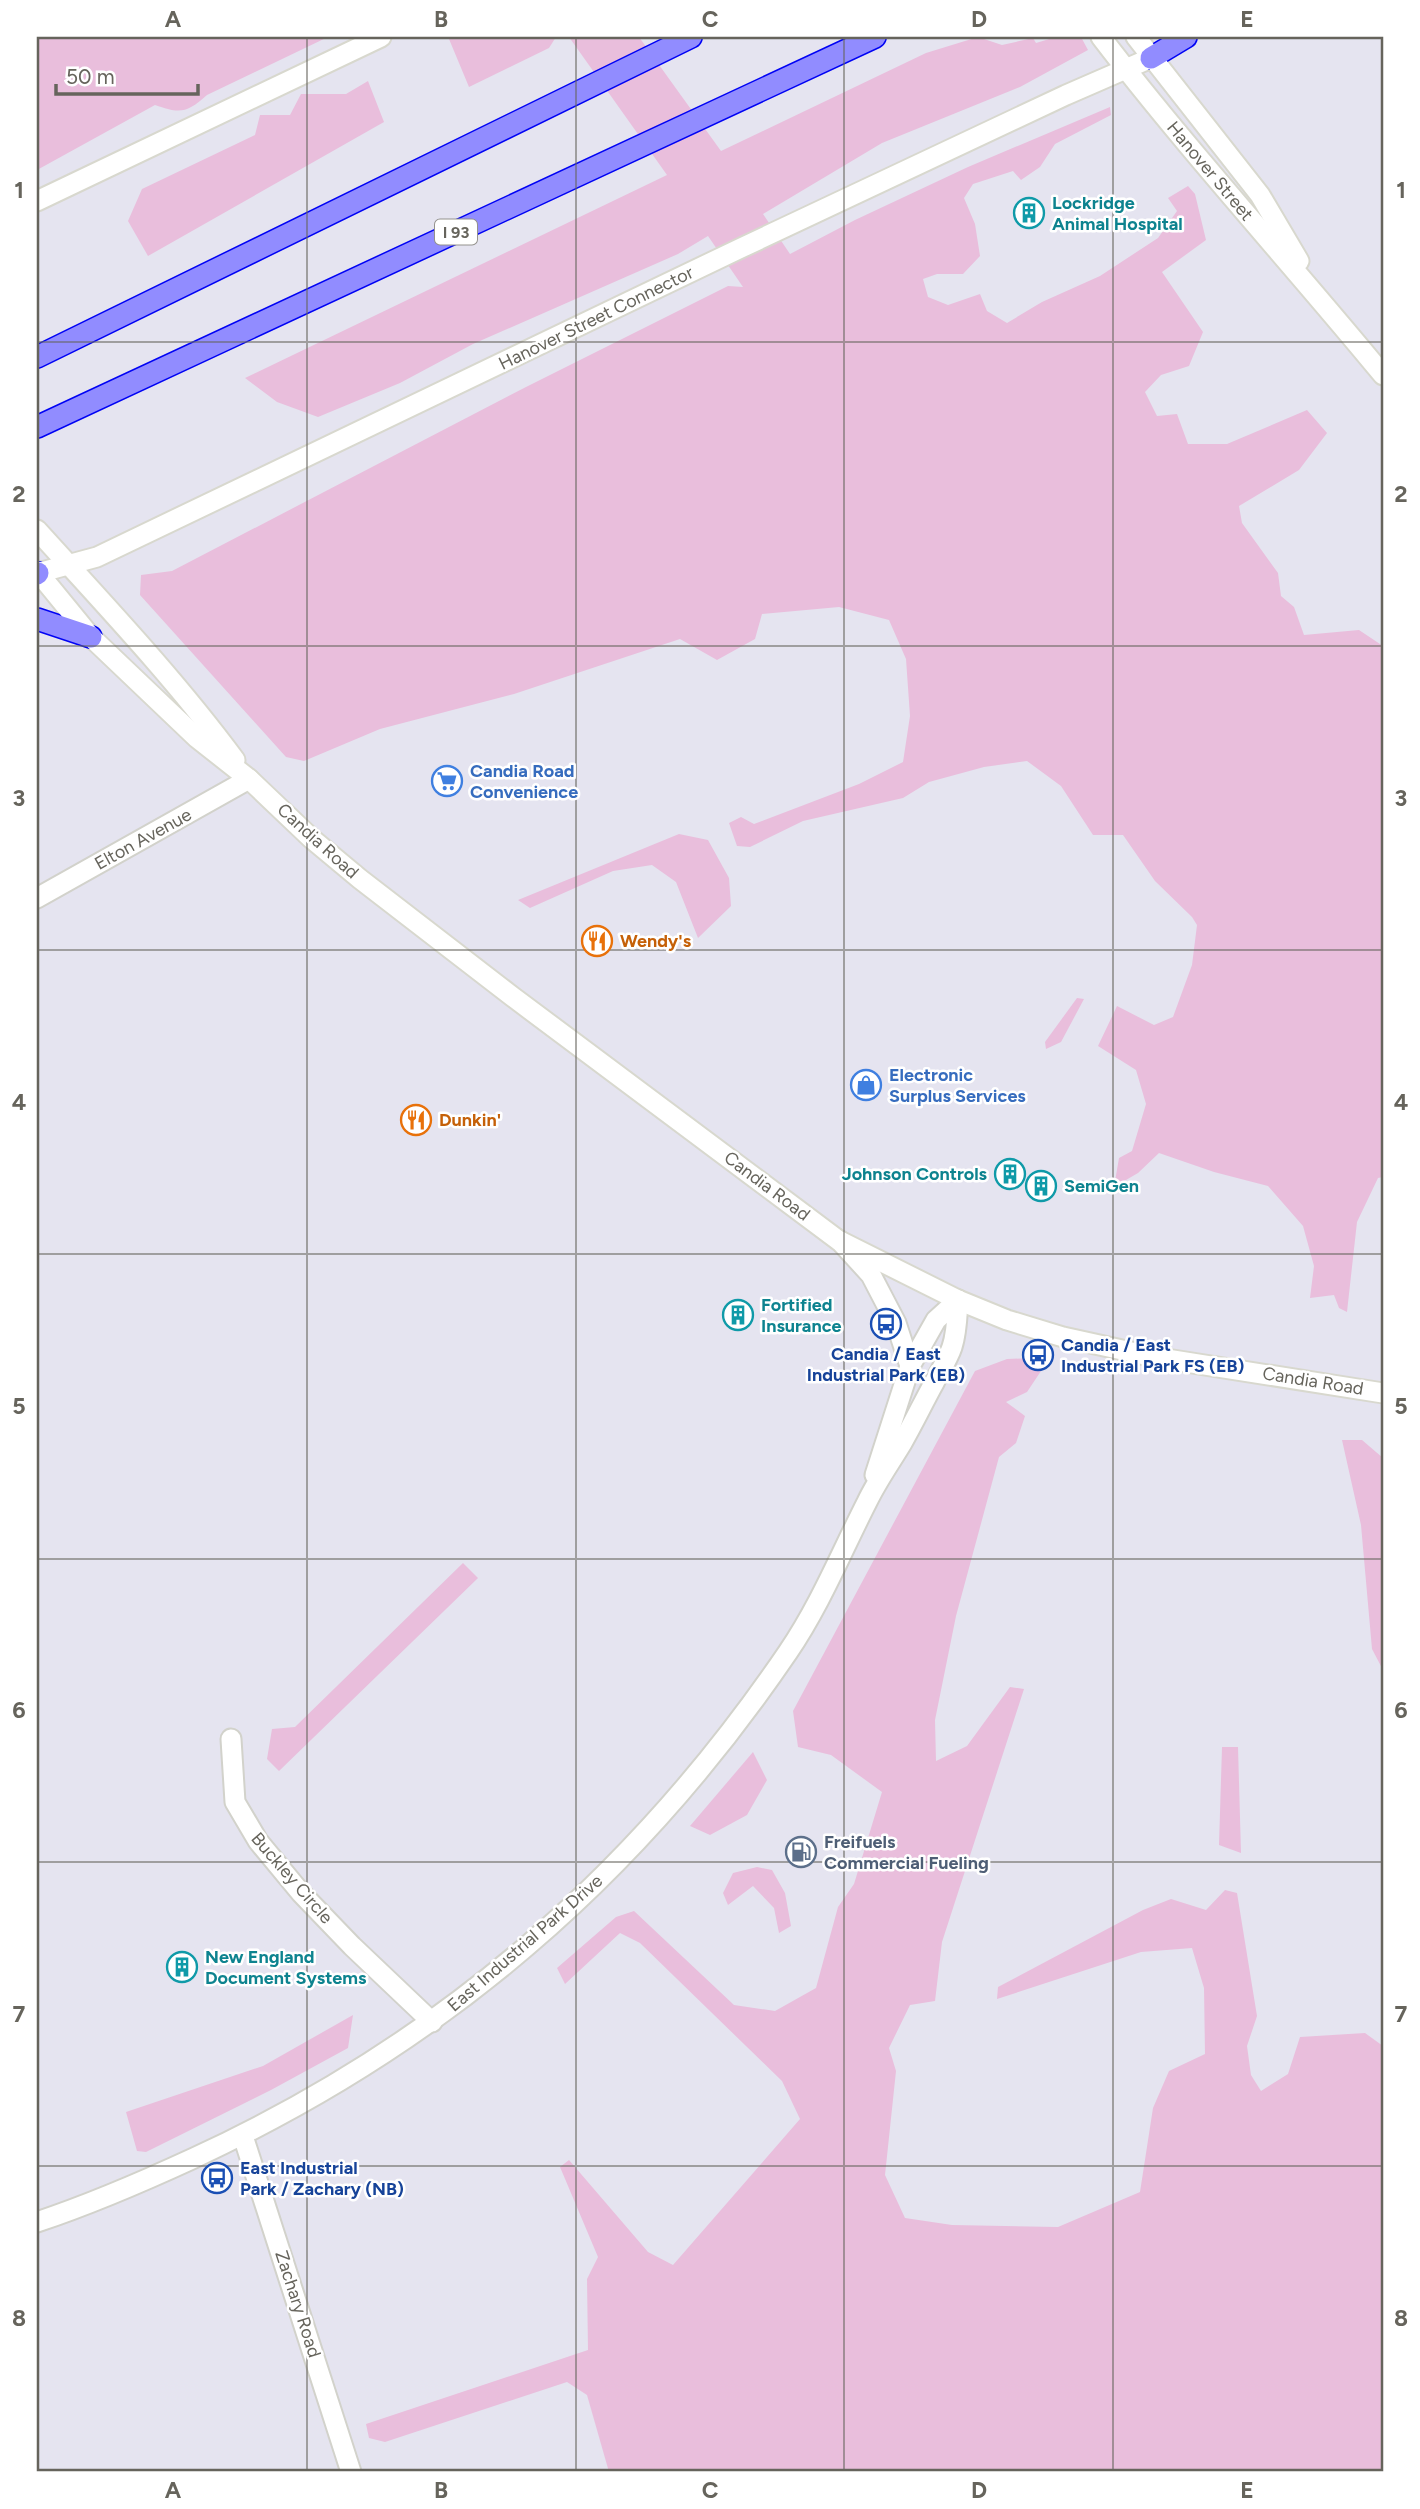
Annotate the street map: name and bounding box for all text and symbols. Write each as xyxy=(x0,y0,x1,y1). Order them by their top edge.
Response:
text: A xyxy=(165,5,182,33)
text: B xyxy=(434,5,448,33)
text: C xyxy=(702,5,719,33)
text: D xyxy=(971,5,987,33)
text: E xyxy=(1240,5,1254,33)
scale bar xyxy=(56,52,198,96)
text: 50 m xyxy=(66,64,115,89)
street label: Hanover Street xyxy=(1162,117,1258,225)
text: 1 xyxy=(14,176,24,204)
text: 1 xyxy=(1396,176,1406,204)
place label: Lockridge Animal Hospital xyxy=(1052,192,1183,235)
building icon: Lockridge Animal Hospital xyxy=(1012,196,1046,230)
road number: I 93 xyxy=(435,220,477,244)
street label: Hanover Street Connector xyxy=(495,261,697,375)
text: 2 xyxy=(12,480,26,508)
text: 2 xyxy=(1394,480,1408,508)
place label: Candia Road Convenience xyxy=(470,760,578,803)
supermarket icon: Candia Road Convenience xyxy=(430,764,464,798)
text: 3 xyxy=(13,784,25,812)
text: 3 xyxy=(1395,784,1407,812)
street label: Candia Road xyxy=(273,799,363,883)
street label: Elton Avenue xyxy=(91,803,195,875)
restaurant icon: Wendy's xyxy=(580,924,614,958)
place label: Wendy's xyxy=(620,930,692,952)
place label: Electronic Surplus Services xyxy=(889,1064,1026,1107)
shop icon: Electronic Surplus Services xyxy=(849,1068,883,1102)
text: 4 xyxy=(12,1088,26,1116)
text: 4 xyxy=(1394,1088,1408,1116)
restaurant icon: Dunkin' xyxy=(399,1103,433,1137)
place label: Dunkin' xyxy=(439,1109,501,1131)
street label: Candia Road xyxy=(720,1147,814,1225)
building icon: Johnson Controls xyxy=(993,1157,1027,1191)
place label: Johnson Controls xyxy=(842,1163,988,1185)
building icon: SemiGen xyxy=(1024,1169,1058,1203)
place label: SemiGen xyxy=(1064,1175,1139,1197)
place label: Fortified Insurance xyxy=(761,1294,842,1337)
building icon: Fortified Insurance xyxy=(721,1298,755,1332)
bus stop icon: Candia / East Industrial Park (EB) xyxy=(869,1307,903,1341)
place label: Candia / East Industrial Park FS (EB) xyxy=(1061,1334,1245,1377)
bus stop icon: Candia / East Industrial Park FS (EB) xyxy=(1021,1338,1055,1372)
place label: Candia / East Industrial Park (EB) xyxy=(807,1343,965,1386)
street label: Candia Road xyxy=(1261,1362,1365,1400)
text: 5 xyxy=(12,1392,26,1420)
text: 5 xyxy=(1394,1392,1408,1420)
text: 6 xyxy=(12,1696,26,1724)
text: 6 xyxy=(1394,1696,1408,1724)
street label: Buckley Circle xyxy=(246,1828,338,1928)
place label: Freifuels Commercial Fueling xyxy=(824,1831,989,1874)
fuel station icon: Freifuels Commercial Fueling xyxy=(784,1835,818,1869)
street label: East Industrial Park Drive xyxy=(443,1870,607,2016)
place label: New England Document Systems xyxy=(205,1946,367,1989)
building icon: New England Document Systems xyxy=(165,1950,199,1984)
text: 7 xyxy=(13,2000,26,2028)
text: 7 xyxy=(1395,2000,1408,2028)
place label: East Industrial Park / Zachary (NB) xyxy=(240,2157,404,2200)
bus stop icon: East Industrial Park / Zachary (NB) xyxy=(200,2161,234,2195)
street label: Zachary Road xyxy=(270,2248,326,2360)
text: 8 xyxy=(12,2304,26,2332)
text: 8 xyxy=(1394,2304,1408,2332)
text: A xyxy=(165,2476,182,2504)
text: B xyxy=(434,2476,448,2504)
text: C xyxy=(702,2476,719,2504)
text: D xyxy=(971,2476,987,2504)
text: E xyxy=(1240,2476,1254,2504)

